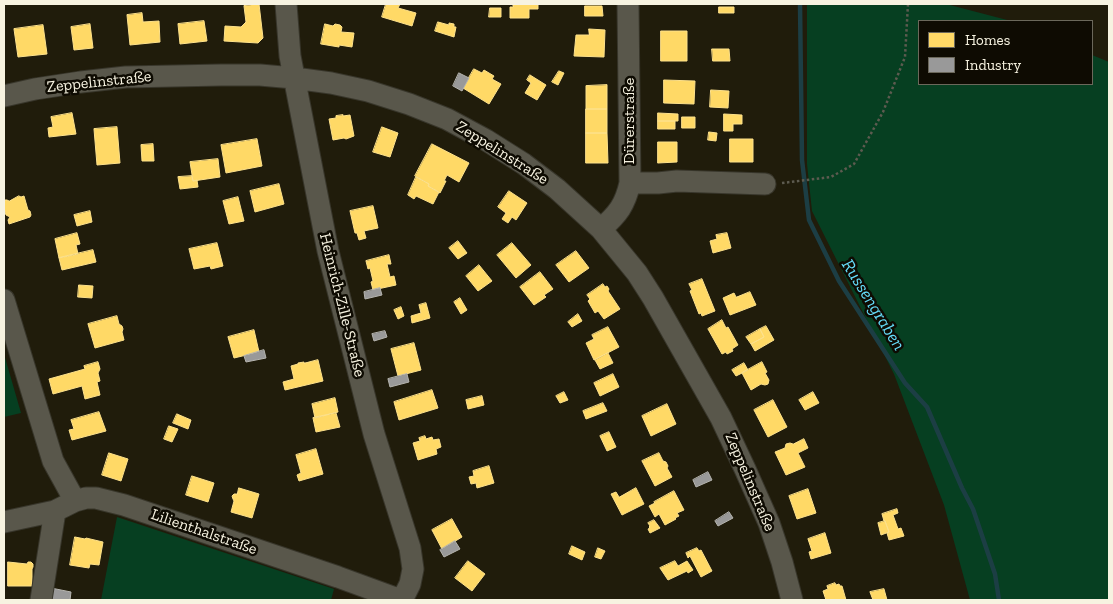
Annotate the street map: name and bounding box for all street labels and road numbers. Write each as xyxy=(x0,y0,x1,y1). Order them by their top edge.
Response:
street label: Zeppelinstraße xyxy=(46,67,152,97)
street label: Dürerstraße xyxy=(619,78,639,164)
street label: Zeppelinstraße xyxy=(452,117,552,189)
street label: Heinrich-Zille-Straße xyxy=(315,231,369,379)
street label: Zeppelinstraße xyxy=(721,430,779,534)
street label: Lilienthalstraße xyxy=(148,505,260,559)

